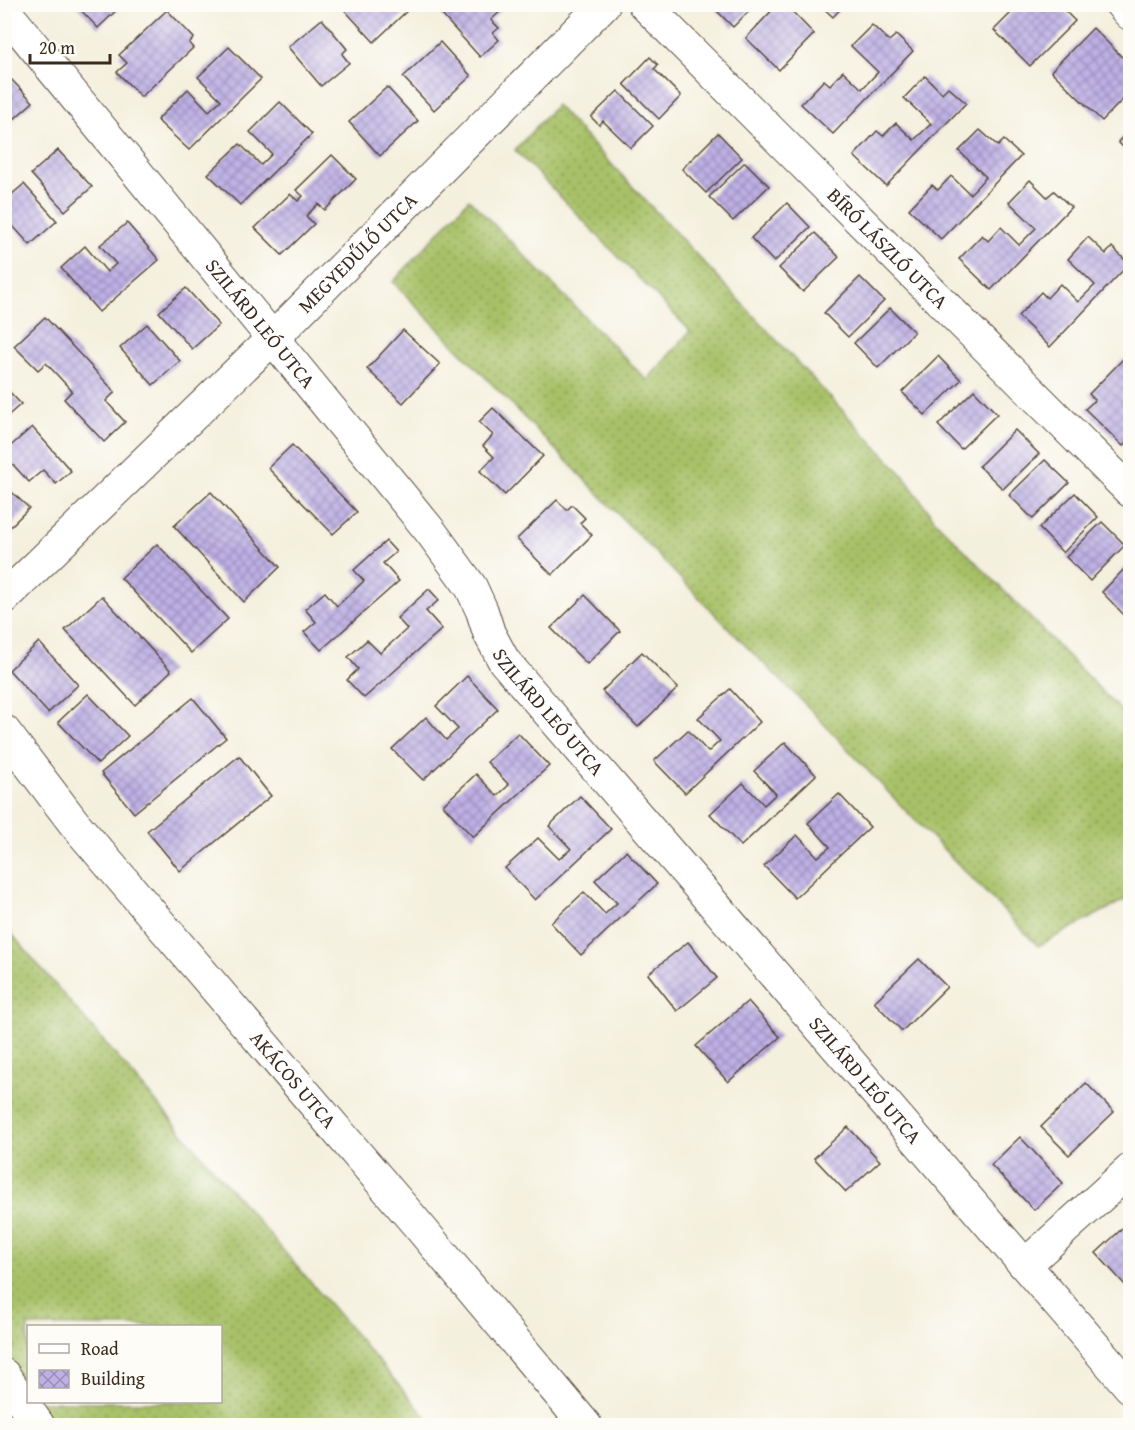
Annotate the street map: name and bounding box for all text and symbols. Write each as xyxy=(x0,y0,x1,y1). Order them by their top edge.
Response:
scale bar xyxy=(30,27,110,65)
text: 20 m xyxy=(39,34,75,61)
street label: BÍRÓ LÁSZLÓ UTCA xyxy=(821,181,955,315)
street label: MEGYEDŰLŐ UTCA xyxy=(291,186,423,319)
street label: SZILÁRD LEÓ UTCA xyxy=(199,252,323,394)
street label: SZILÁRD LEÓ UTCA xyxy=(486,643,612,782)
street label: SZILÁRD LEÓ UTCA xyxy=(803,1010,929,1150)
street label: AKÁCOS UTCA xyxy=(244,1024,344,1134)
legend xyxy=(27,1325,222,1403)
text: Road xyxy=(81,1335,119,1362)
text: Building xyxy=(81,1365,145,1392)

